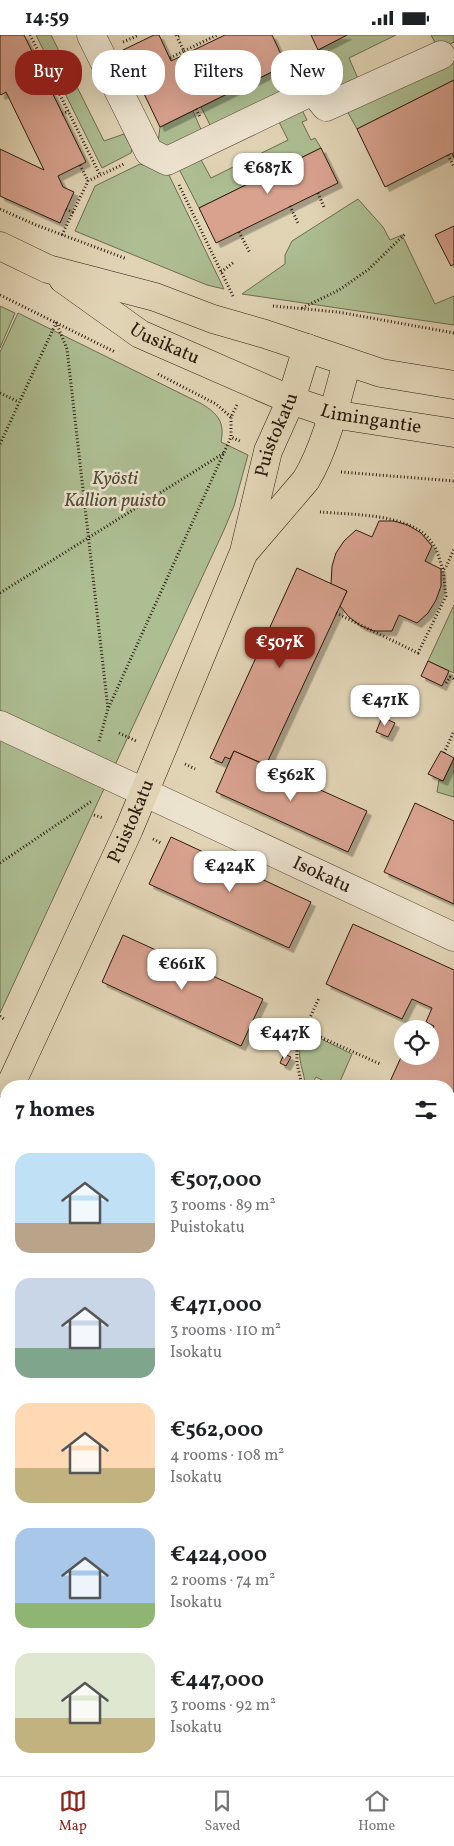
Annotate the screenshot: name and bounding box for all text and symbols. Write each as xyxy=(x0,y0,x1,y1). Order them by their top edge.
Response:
text: 14:59 xyxy=(25,5,69,31)
chip: Buy xyxy=(15,50,82,95)
chip: Rent xyxy=(92,50,165,95)
chip: Filters xyxy=(175,50,261,95)
chip: New xyxy=(271,50,343,95)
pin: €687K xyxy=(233,153,303,195)
text: €687K xyxy=(244,158,292,180)
street label: Uusikatu xyxy=(124,317,203,371)
street label: Puistokatu xyxy=(249,390,305,480)
street label: Limingantie xyxy=(317,398,423,441)
park label: Kyösti Kallion puisto xyxy=(64,466,166,514)
pin: €507K xyxy=(245,627,315,669)
text: €507K xyxy=(256,632,304,654)
pin: €471K xyxy=(350,685,420,727)
text: €471K xyxy=(362,690,409,712)
pin: €562K xyxy=(256,759,326,802)
text: €562K xyxy=(267,765,315,787)
street label: Puistokatu xyxy=(102,776,161,868)
street label: Isokatu xyxy=(288,850,355,900)
pin: €424K xyxy=(195,851,265,893)
text: €424K xyxy=(205,856,255,878)
pin: €661K xyxy=(147,949,217,991)
text: €661K xyxy=(158,954,206,976)
pin: €447K xyxy=(250,1017,320,1060)
map controls xyxy=(394,1020,439,1065)
button: locate xyxy=(394,1020,439,1065)
text: €447K xyxy=(260,1023,310,1045)
text: 7 homes xyxy=(15,1096,95,1125)
icon: filters xyxy=(412,1096,440,1124)
text: €507,000 xyxy=(170,1166,262,1195)
icon: home xyxy=(55,1173,115,1233)
text: 3 rooms · 89 m² xyxy=(170,1195,275,1217)
text: Puistokatu xyxy=(170,1217,245,1239)
text: €471,000 xyxy=(170,1291,262,1320)
icon: home xyxy=(55,1298,115,1358)
text: 3 rooms · 110 m² xyxy=(170,1320,281,1342)
text: Isokatu xyxy=(170,1342,222,1364)
text: €562,000 xyxy=(170,1416,263,1445)
icon: home xyxy=(55,1423,115,1483)
text: 4 rooms · 108 m² xyxy=(170,1445,284,1467)
text: Isokatu xyxy=(170,1467,222,1489)
text: €424,000 xyxy=(170,1541,267,1570)
icon: home xyxy=(55,1548,115,1608)
text: 2 rooms · 74 m² xyxy=(170,1570,275,1592)
text: Isokatu xyxy=(170,1592,222,1614)
text: €447,000 xyxy=(170,1666,264,1695)
icon: home xyxy=(55,1673,115,1733)
text: 3 rooms · 92 m² xyxy=(170,1695,276,1717)
text: Isokatu xyxy=(170,1717,222,1739)
tab: Map xyxy=(59,1787,87,1836)
tab: Saved xyxy=(204,1787,241,1836)
tab: Home xyxy=(358,1787,395,1836)

